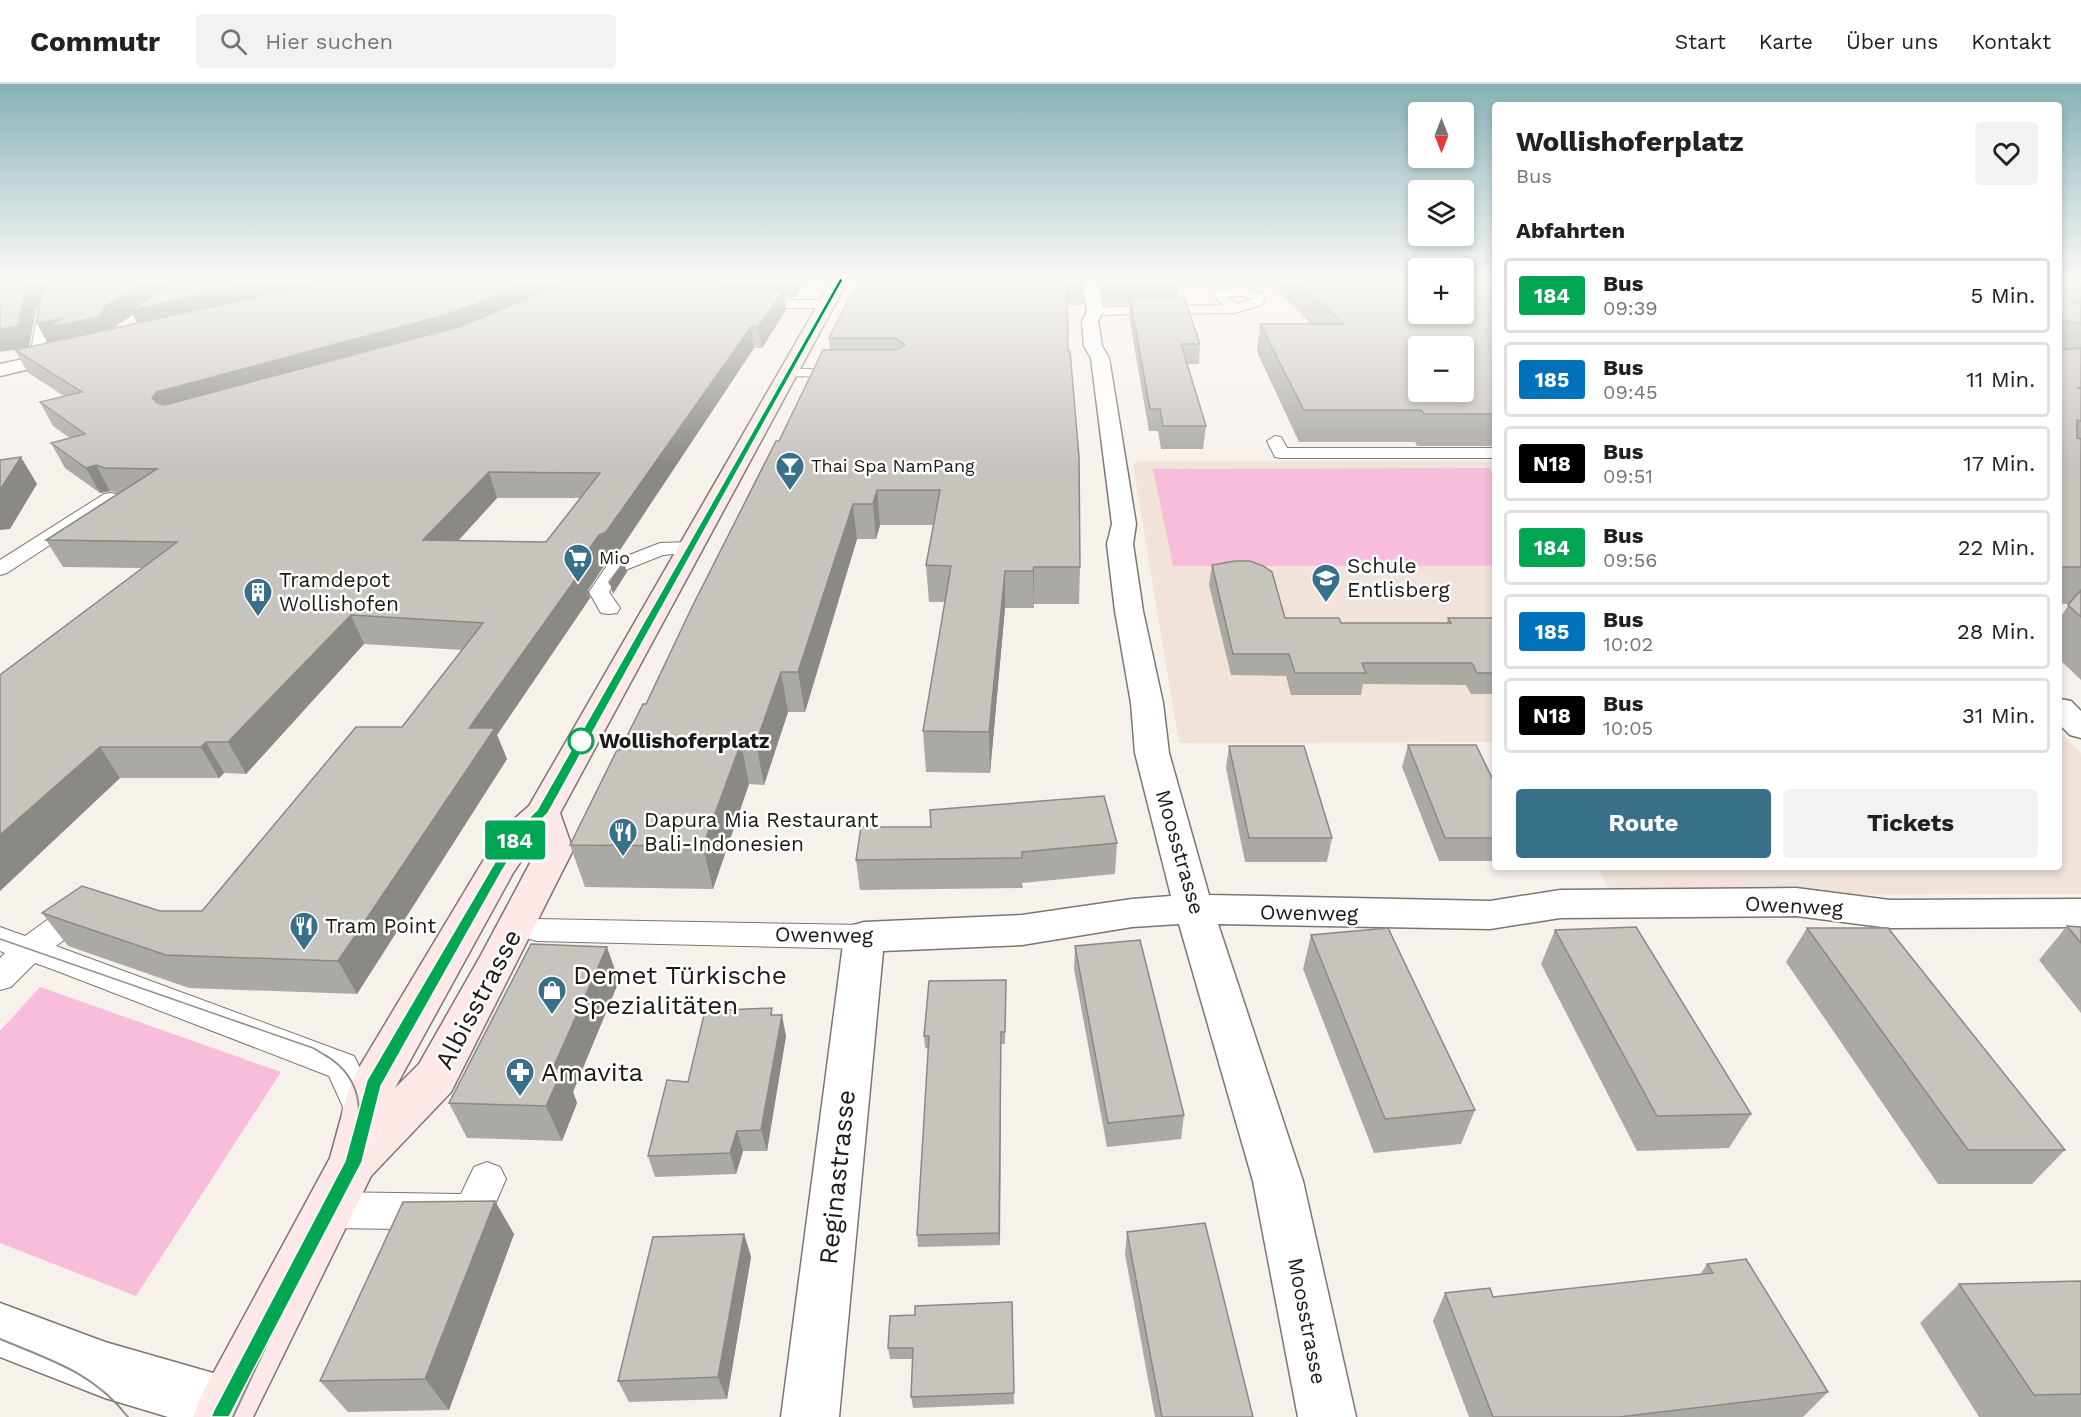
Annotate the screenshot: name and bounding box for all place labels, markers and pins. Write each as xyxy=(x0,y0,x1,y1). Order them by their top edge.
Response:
bar icon: Thai Spa NamPang xyxy=(774,450,806,492)
place label: Thai Spa NamPang xyxy=(811,455,975,476)
supermarket icon: Mio xyxy=(562,542,594,584)
place label: Mio xyxy=(599,547,630,568)
place label: Schule Entlisberg xyxy=(1347,553,1450,602)
school or university icon: Schule Entlisberg xyxy=(1310,562,1342,604)
place label: Tramdepot Wollishofen xyxy=(279,567,399,616)
building icon: Tramdepot Wollishofen xyxy=(242,576,274,618)
marker: Wollishoferplatz xyxy=(568,728,594,754)
place label: Wollishoferplatz xyxy=(599,728,770,753)
place label: Dapura Mia Restaurant Bali-Indonesien xyxy=(644,807,879,856)
restaurant icon: Dapura Mia Restaurant Bali-Indonesien xyxy=(607,816,639,858)
restaurant icon: Tram Point xyxy=(288,910,320,952)
place label: Tram Point xyxy=(325,913,436,938)
place label: Demet Türkische Spezialitäten xyxy=(573,960,787,1020)
shop icon: Demet Türkische Spezialitäten xyxy=(536,974,568,1016)
pharmacy icon: Amavita xyxy=(504,1056,536,1098)
place label: Amavita xyxy=(541,1057,644,1087)

